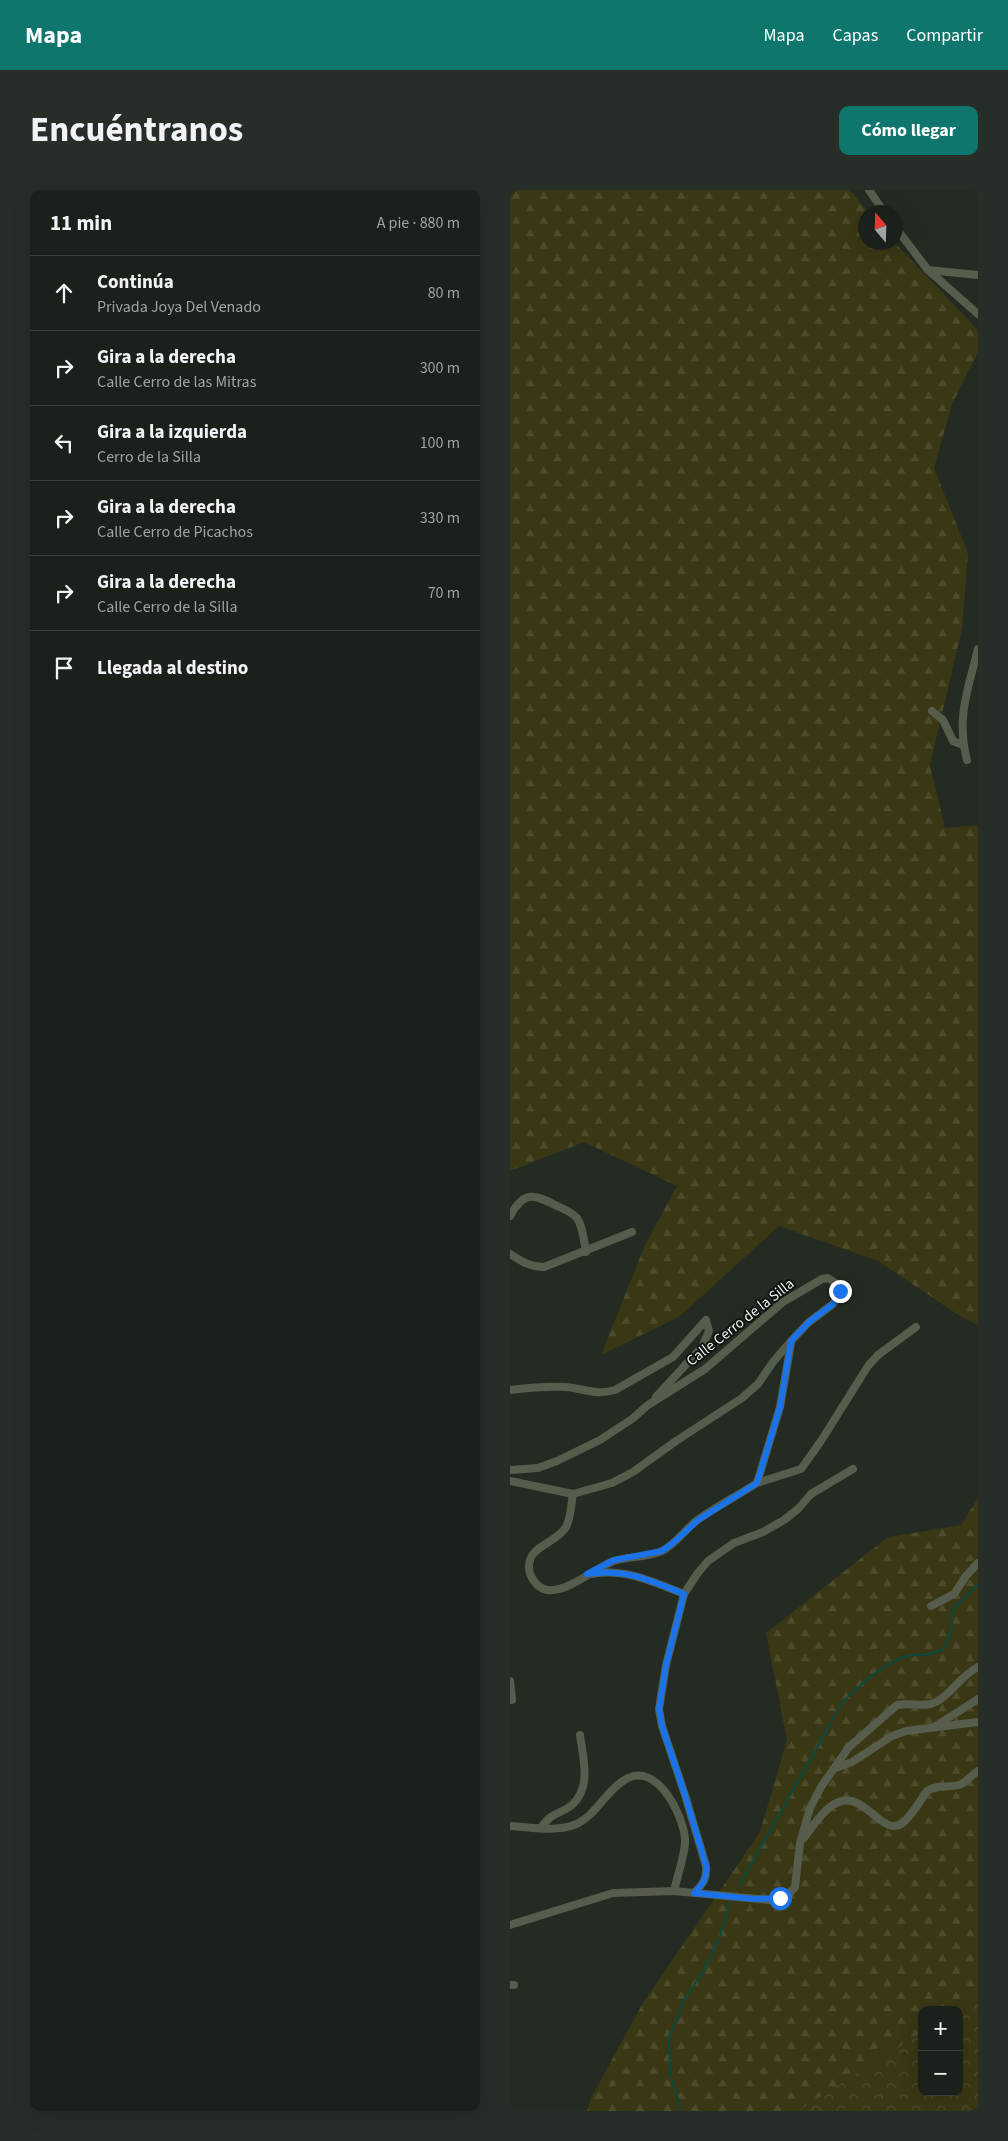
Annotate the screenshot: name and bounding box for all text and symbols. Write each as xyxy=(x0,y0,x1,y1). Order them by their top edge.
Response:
text: Mapa xyxy=(25,18,82,53)
text: Mapa xyxy=(764,23,805,48)
text: Capas xyxy=(833,23,878,48)
text: Compartir xyxy=(906,23,983,48)
text: Encuéntranos xyxy=(30,105,243,155)
button: Cómo llegar xyxy=(839,106,978,155)
north arrow xyxy=(858,205,903,250)
text: 11 min xyxy=(50,208,112,238)
text: A pie · 880 m xyxy=(377,212,460,234)
text: Continúa xyxy=(97,269,174,296)
icon: ahead xyxy=(50,279,78,307)
text: 80 m xyxy=(428,282,460,304)
text: Privada Joya Del Venado xyxy=(97,296,261,318)
text: Gira a la derecha xyxy=(97,344,236,371)
icon: right xyxy=(50,354,78,382)
text: 300 m xyxy=(420,357,460,379)
text: Calle Cerro de las Mitras xyxy=(97,371,256,393)
text: Gira a la izquierda xyxy=(97,419,247,446)
icon: left xyxy=(50,429,78,457)
text: 100 m xyxy=(420,432,460,454)
text: Cerro de la Silla xyxy=(97,446,201,468)
text: Gira a la derecha xyxy=(97,494,236,521)
icon: right xyxy=(50,504,78,532)
text: 330 m xyxy=(420,507,460,529)
text: Calle Cerro de Picachos xyxy=(97,521,253,543)
text: Gira a la derecha xyxy=(97,569,236,596)
icon: right xyxy=(50,579,78,607)
text: 70 m xyxy=(428,582,460,604)
text: Calle Cerro de la Silla xyxy=(97,596,237,618)
icon: arrive xyxy=(50,654,78,682)
text: Llegada al destino xyxy=(97,655,248,682)
street label: Calle Cerro de la Silla xyxy=(682,1274,799,1371)
route end xyxy=(829,1280,852,1303)
route start xyxy=(769,1887,792,1910)
map controls xyxy=(918,2006,963,2096)
button: + xyxy=(918,2006,963,2051)
button: − xyxy=(918,2051,963,2096)

